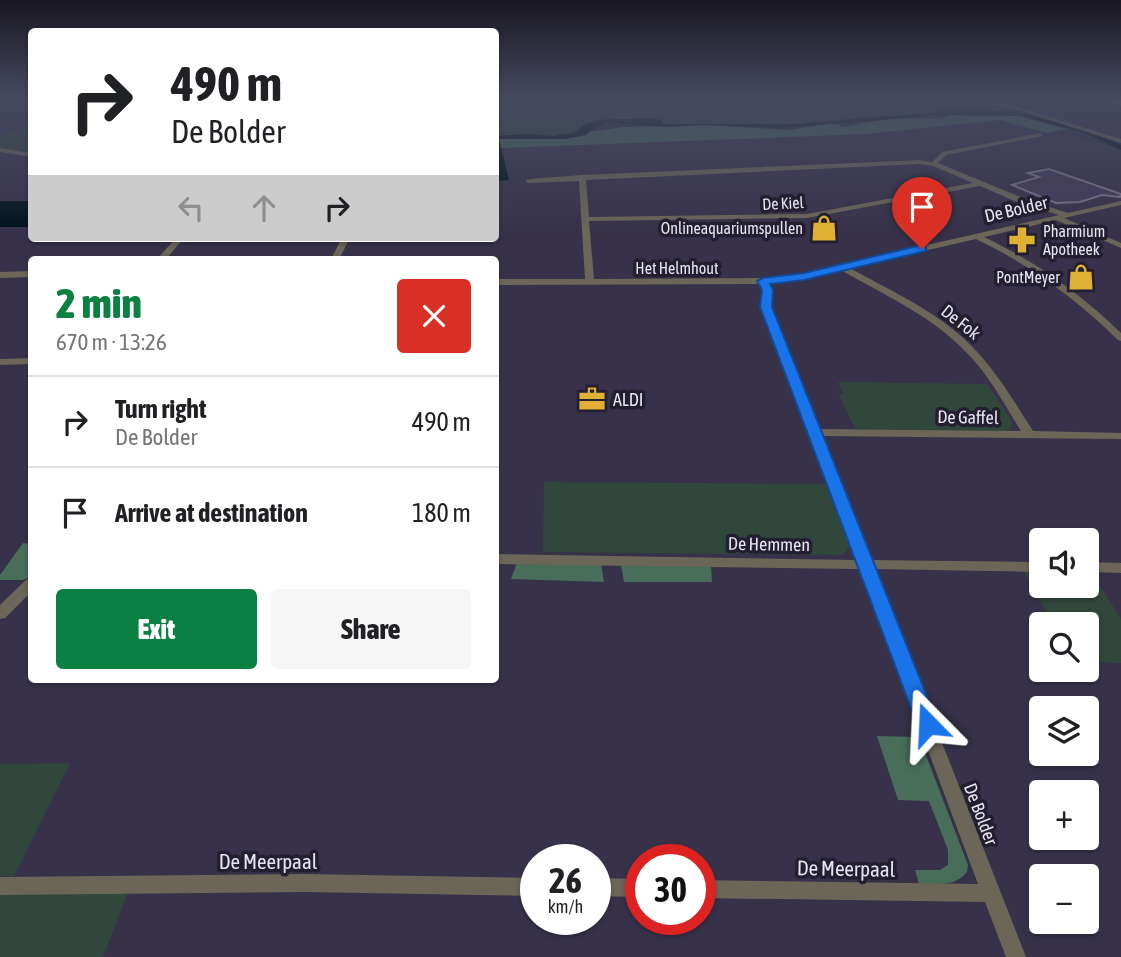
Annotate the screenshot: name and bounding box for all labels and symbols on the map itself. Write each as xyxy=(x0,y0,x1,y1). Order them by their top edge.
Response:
pin xyxy=(892,177,952,249)
street label: De Bolder xyxy=(982,191,1050,226)
street label: De Kiel xyxy=(762,193,805,213)
shop icon: Onlineaquariumspullen xyxy=(809,213,839,243)
place label: Onlineaquariumspullen xyxy=(661,219,803,238)
place label: Pharmium Apotheek xyxy=(1043,222,1105,259)
pharmacy icon: Pharmium Apotheek xyxy=(1007,225,1037,255)
street label: Het Helmhout xyxy=(635,259,719,277)
shop icon: PontMeyer xyxy=(1066,262,1096,292)
place label: PontMeyer xyxy=(996,268,1060,287)
street label: De Fok xyxy=(937,300,985,344)
office icon: ALDI xyxy=(577,384,607,414)
place label: ALDI xyxy=(613,389,643,410)
street label: De Gaffel xyxy=(937,406,999,428)
street label: De Hemmen xyxy=(728,533,810,555)
position arrow xyxy=(891,687,965,761)
street label: De Bolder xyxy=(960,780,1003,848)
speed limit sign: 30 xyxy=(625,844,716,935)
street label: De Meerpaal xyxy=(219,849,318,873)
street label: De Meerpaal xyxy=(797,855,896,881)

